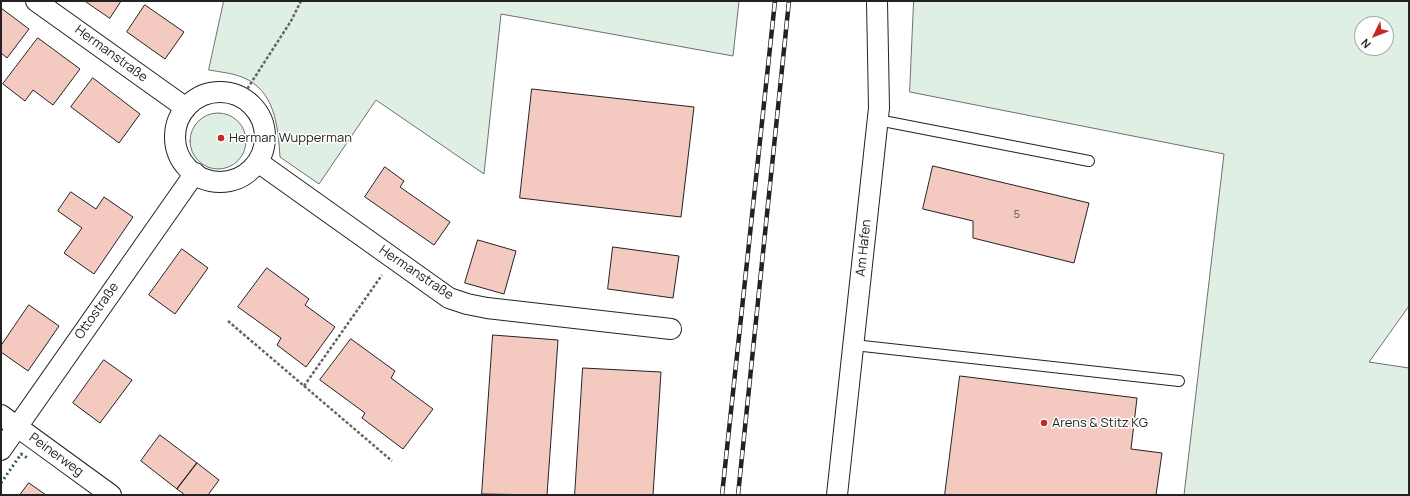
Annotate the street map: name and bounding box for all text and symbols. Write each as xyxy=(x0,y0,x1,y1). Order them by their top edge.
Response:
north arrow xyxy=(1354,16,1394,56)
street label: Hermanstraße xyxy=(72,22,150,86)
text: N xyxy=(1357,36,1374,52)
place label: Herman Wupperman xyxy=(229,130,352,146)
marker: Herman Wupperman xyxy=(216,133,226,143)
house number: 5 xyxy=(1014,208,1020,222)
street label: Am Hafen xyxy=(853,219,875,277)
street label: Hermanstraße xyxy=(376,242,456,304)
street label: Ottostraße xyxy=(72,280,122,342)
place label: Arens & Stitz KG xyxy=(1052,415,1148,431)
marker: Arens & Stitz KG xyxy=(1039,418,1049,428)
street label: Peinerweg xyxy=(26,430,86,480)

